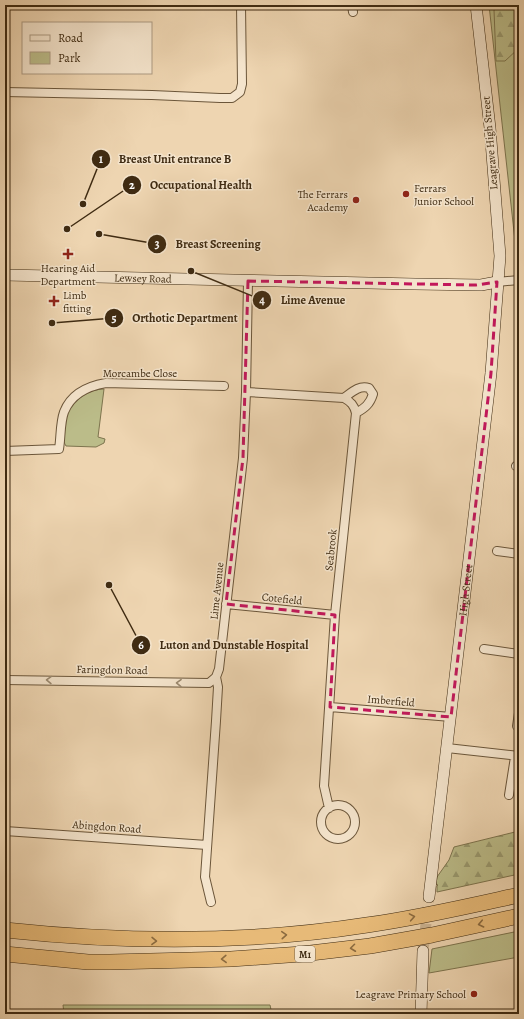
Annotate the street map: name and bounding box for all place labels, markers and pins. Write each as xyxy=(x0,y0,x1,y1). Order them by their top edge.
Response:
callout: Breast Unit entrance B xyxy=(91,147,239,171)
callout: Occupational Health xyxy=(122,173,261,197)
place label: Ferrars Junior School xyxy=(414,181,474,209)
place label: The Ferrars Academy xyxy=(298,187,348,215)
marker: Ferrars Junior School xyxy=(401,189,411,199)
marker: The Ferrars Academy xyxy=(351,195,361,205)
callout: Breast Screening xyxy=(147,232,268,256)
marker: Hearing Aid Department xyxy=(62,248,74,260)
place label: Hearing Aid Department xyxy=(40,261,96,289)
place label: Limb fitting xyxy=(63,288,92,316)
callout: Lime Avenue xyxy=(252,288,353,312)
marker: Limb fitting xyxy=(48,295,60,307)
callout: Orthotic Department xyxy=(104,306,246,330)
callout: Luton and Dunstable Hospital xyxy=(131,633,316,657)
place label: Leagrave Primary School xyxy=(355,987,466,1002)
marker: Leagrave Primary School xyxy=(469,989,479,999)

